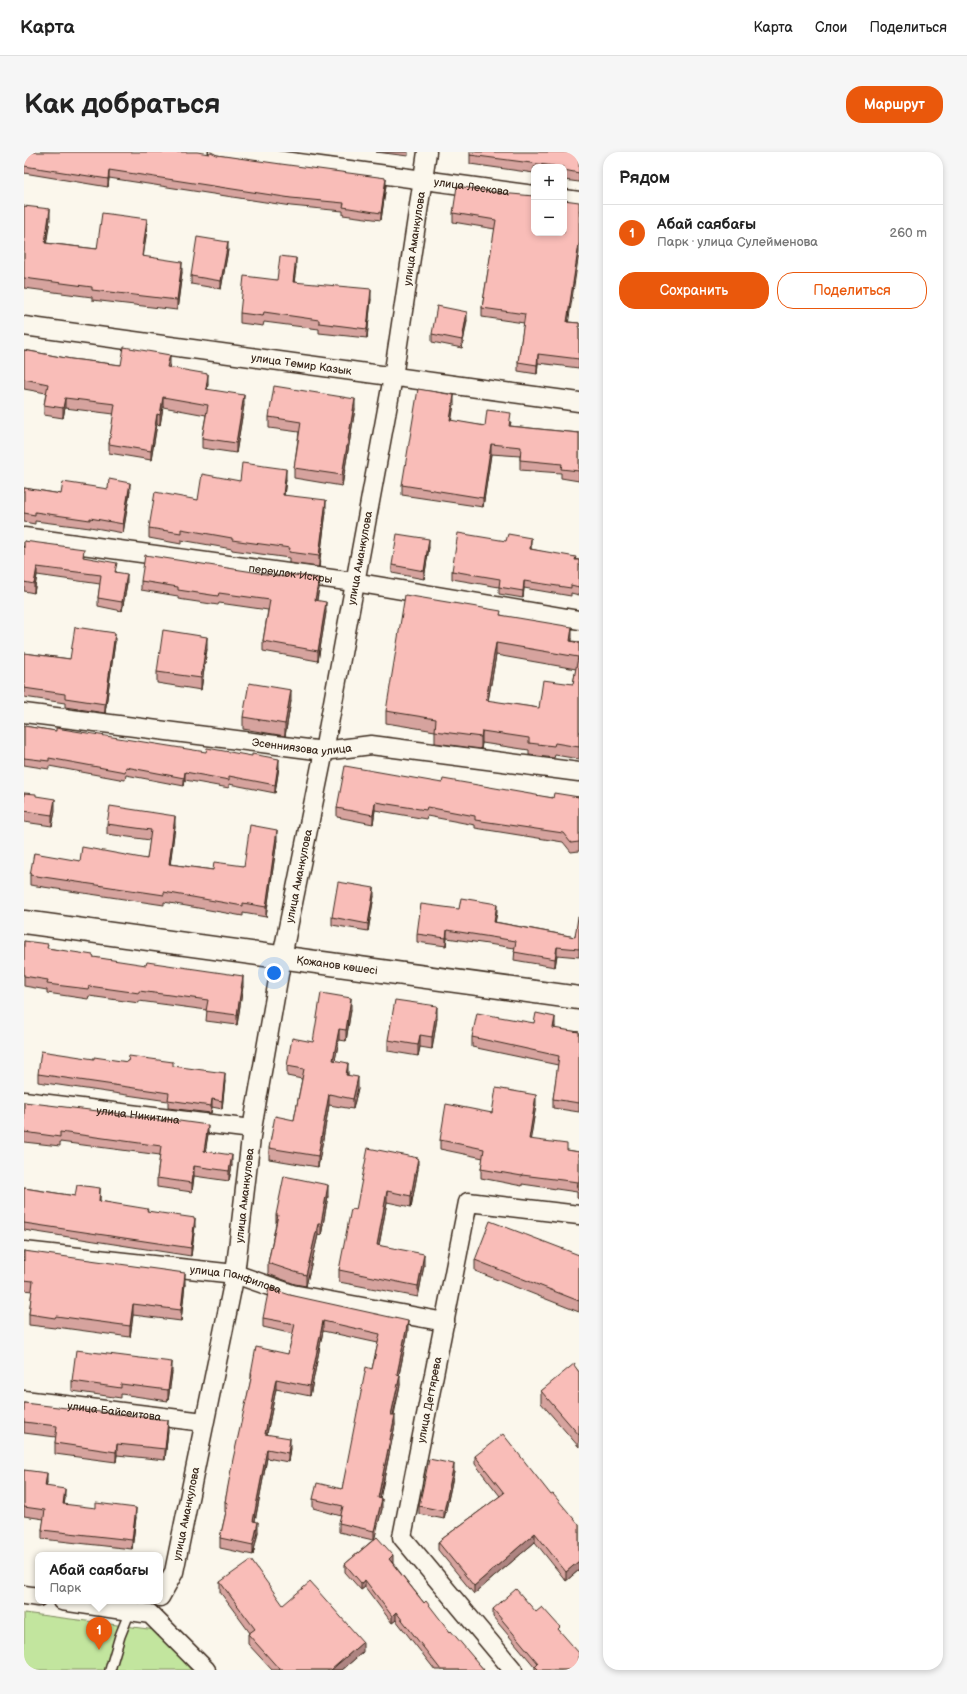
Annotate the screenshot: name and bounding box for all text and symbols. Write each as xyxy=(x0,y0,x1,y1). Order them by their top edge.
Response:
text: Карта xyxy=(20,16,74,39)
text: Карта xyxy=(753,19,793,36)
text: Слои xyxy=(815,19,847,36)
text: Поделиться xyxy=(869,19,947,36)
button: Маршрут xyxy=(846,86,943,123)
text: Как добраться xyxy=(24,88,221,121)
map controls xyxy=(531,164,567,236)
button: + xyxy=(531,164,567,200)
text: Рядом xyxy=(619,168,670,188)
street label: улица Лескова xyxy=(433,175,511,198)
street label: улица Аманкулова xyxy=(400,190,428,287)
button: − xyxy=(531,200,567,236)
text: Абай саябағы xyxy=(657,215,756,234)
text: 1 xyxy=(629,225,635,241)
text: 260 m xyxy=(889,225,927,241)
text: Парк · улица Сулейменова xyxy=(657,234,818,250)
button: Сохранить xyxy=(619,272,769,309)
button: Поделиться xyxy=(777,272,927,309)
street label: улица Темир Казык xyxy=(250,351,353,377)
street label: улица Аманкулова xyxy=(345,509,375,606)
street label: переулок Искры xyxy=(248,561,333,585)
street label: Эсенниязова улица xyxy=(251,735,353,758)
street label: улица Аманкулова xyxy=(283,828,314,924)
street label: Қожанов көшесі xyxy=(296,953,379,977)
your location xyxy=(264,963,284,983)
street label: улица Никитина xyxy=(96,1103,181,1127)
street label: улица Аманкулова xyxy=(232,1147,256,1243)
street label: улица Панфилова xyxy=(189,1263,284,1296)
street label: улица Дегтярева xyxy=(414,1355,444,1444)
street label: улица Байсеитова xyxy=(67,1399,162,1423)
street label: улица Аманкулова xyxy=(170,1465,202,1562)
popup xyxy=(35,1552,163,1604)
text: Абай саябағы xyxy=(49,1561,149,1580)
text: Парк xyxy=(49,1580,81,1596)
pin: 1 xyxy=(86,1617,112,1650)

